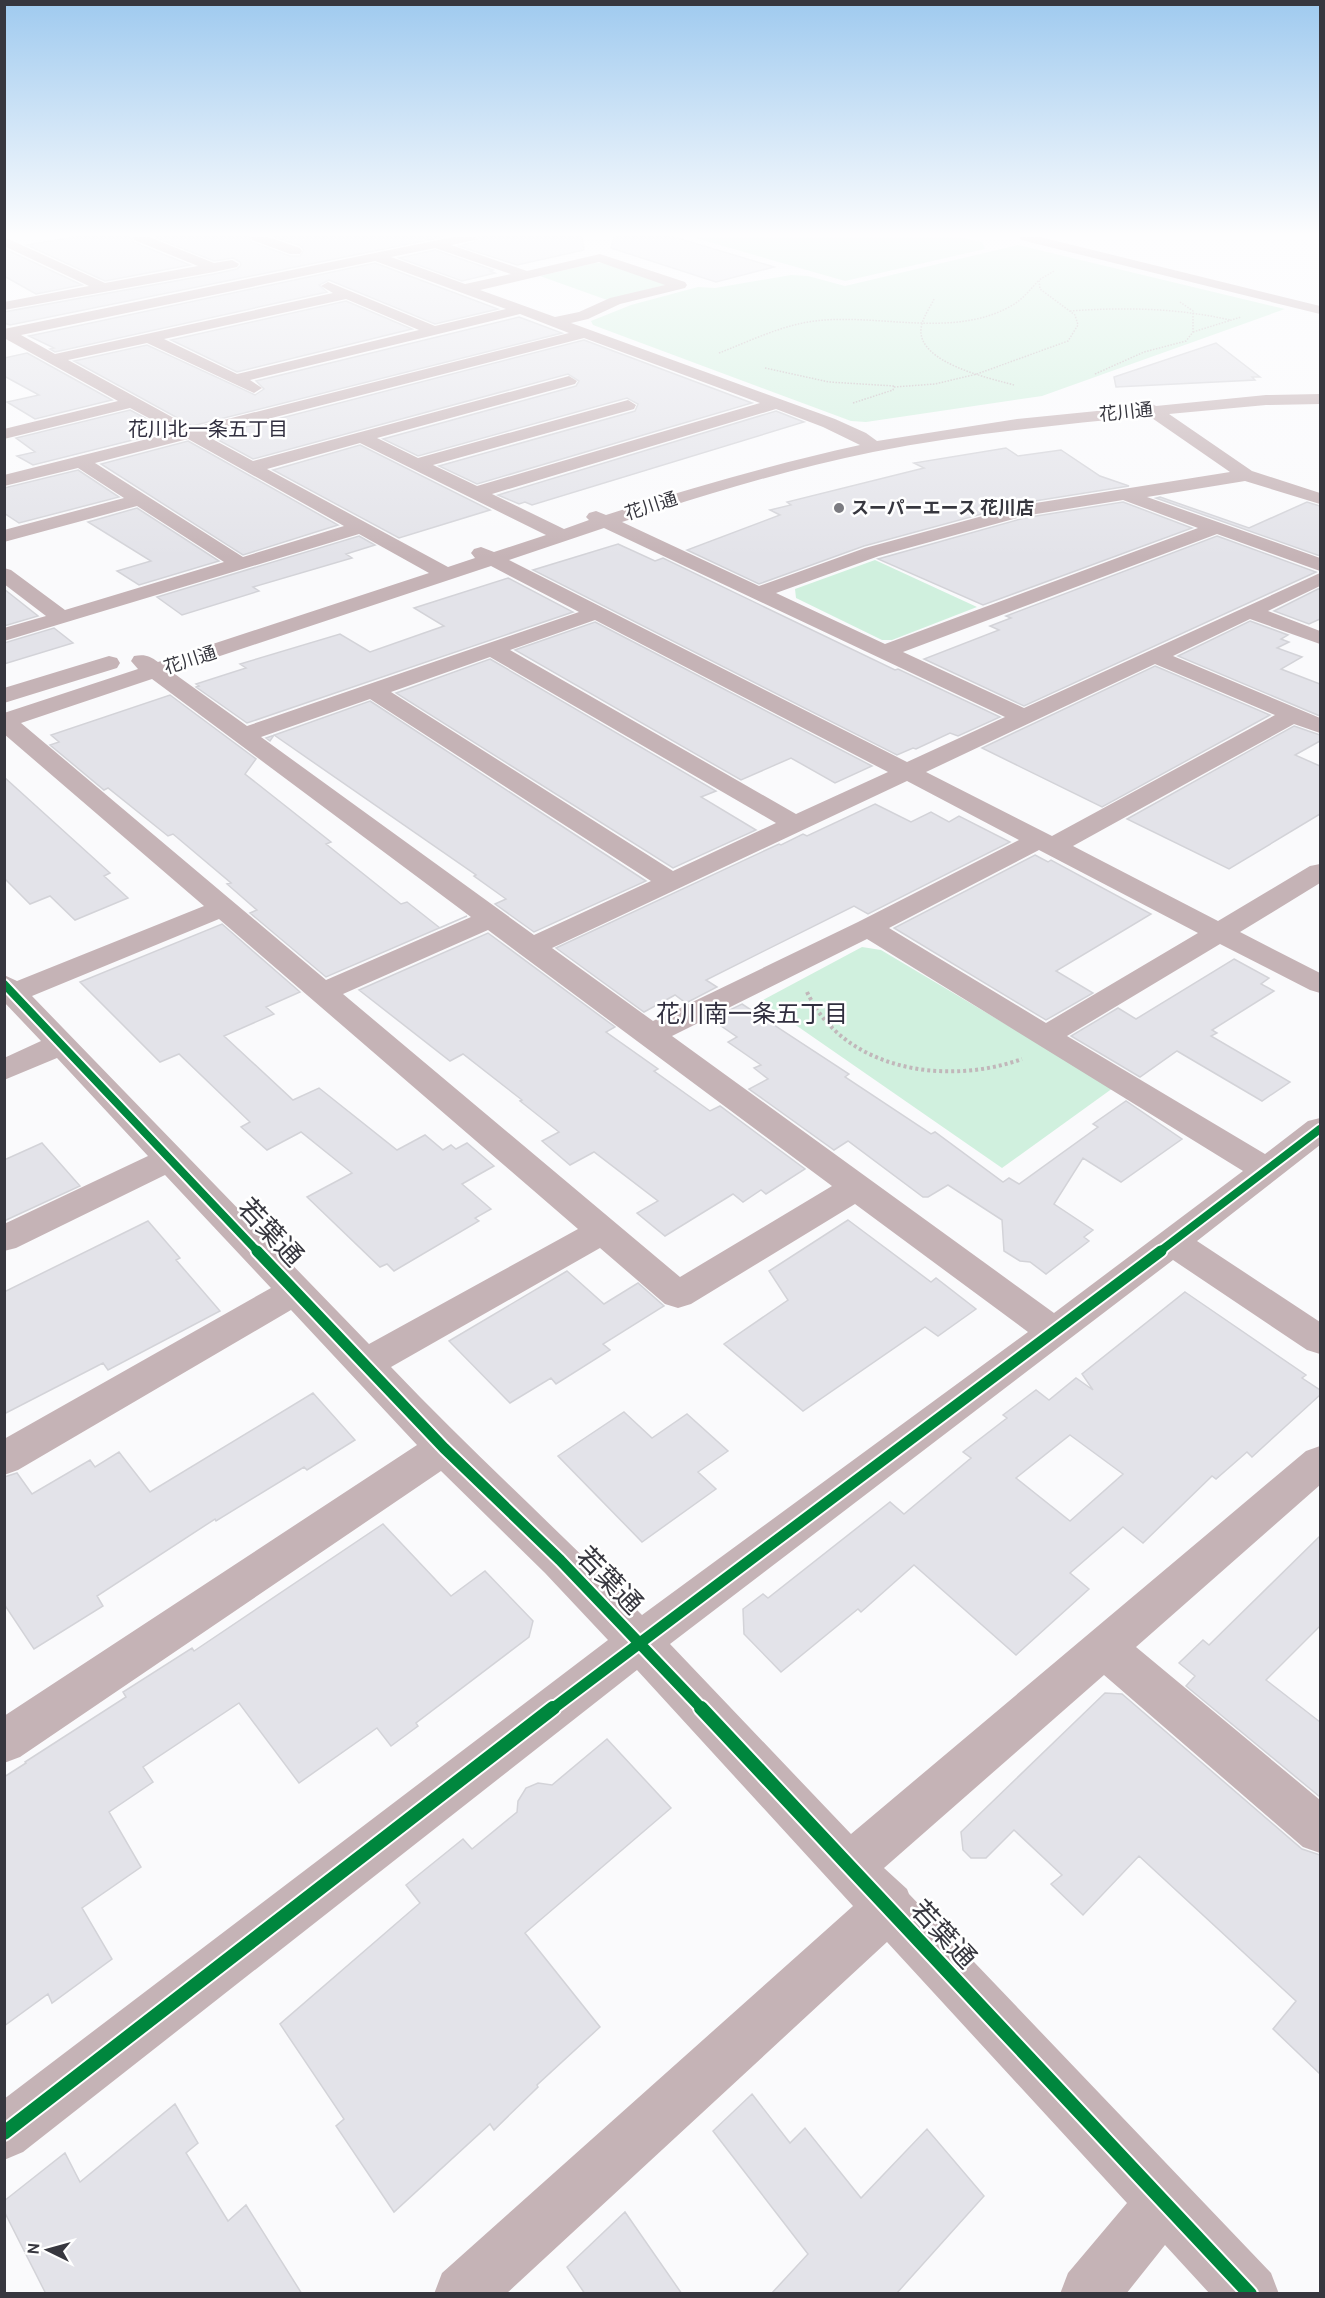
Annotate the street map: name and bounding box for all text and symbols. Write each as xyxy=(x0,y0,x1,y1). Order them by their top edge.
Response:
street label: 花川通 xyxy=(1098,398,1154,426)
district label: 花川北一条五丁目 xyxy=(128,417,288,441)
street label: 花川通 xyxy=(622,487,680,525)
place label: スーパーエース 花川店 xyxy=(851,497,1034,519)
marker: スーパーエース 花川店 xyxy=(832,501,846,515)
street label: 花川通 xyxy=(161,641,219,679)
district label: 花川南一条五丁目 xyxy=(656,999,848,1028)
street label: 若葉通 xyxy=(231,1191,311,1273)
street label: 若葉通 xyxy=(570,1539,650,1621)
street label: 若葉通 xyxy=(904,1893,984,1975)
north arrow xyxy=(18,2220,78,2280)
text: N xyxy=(24,2242,44,2255)

